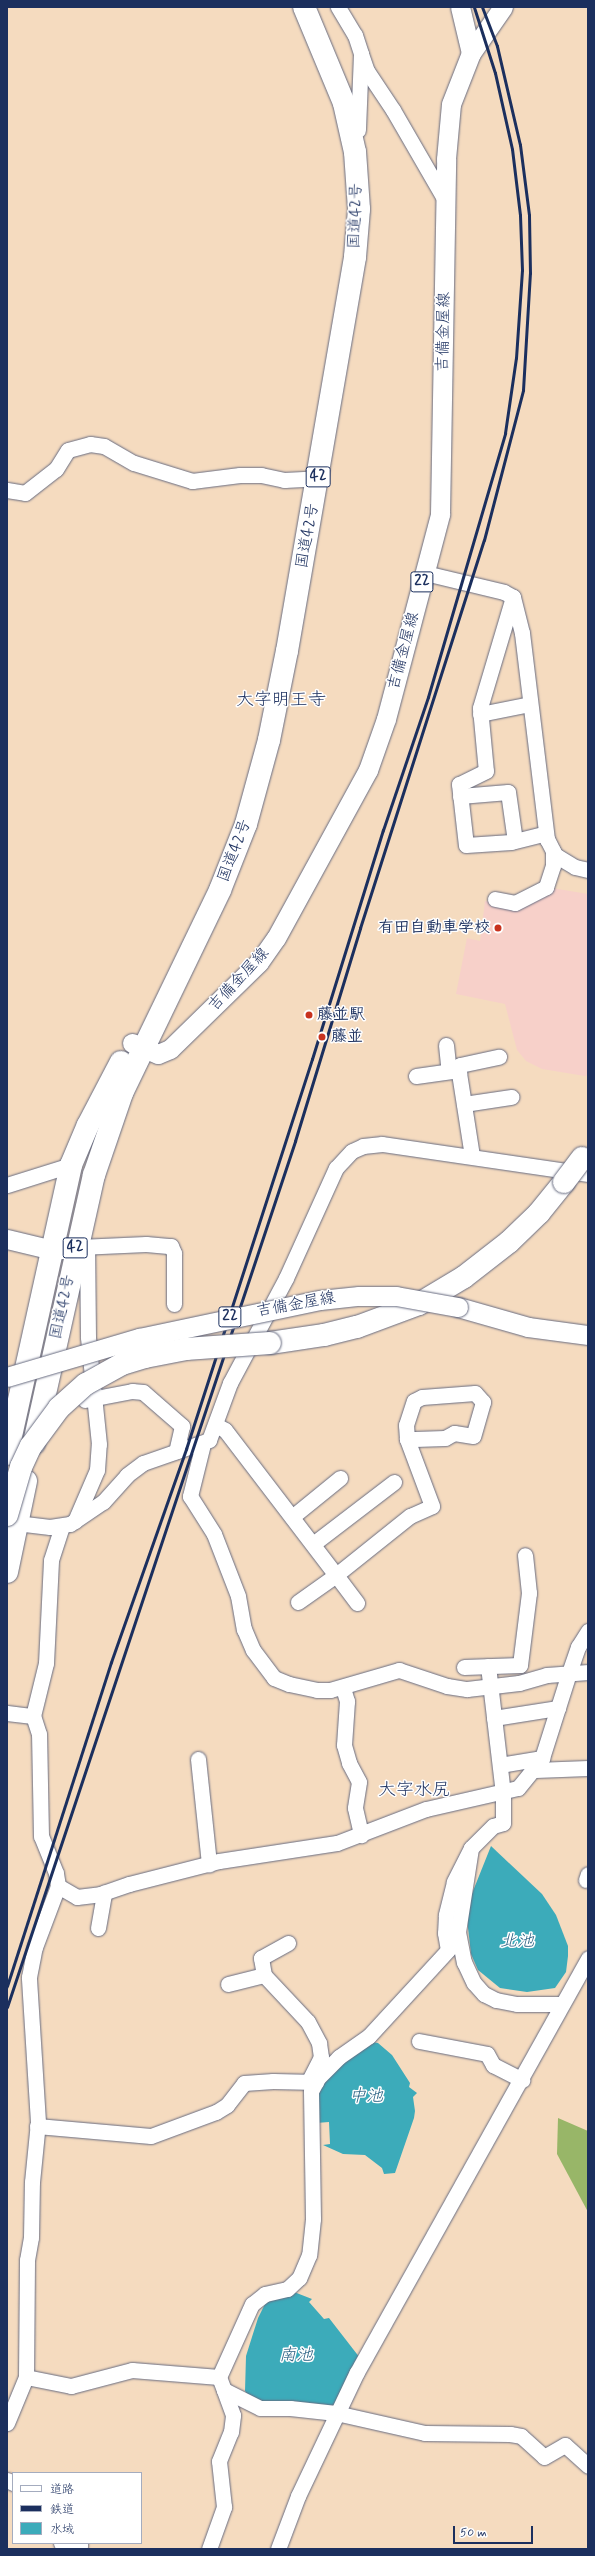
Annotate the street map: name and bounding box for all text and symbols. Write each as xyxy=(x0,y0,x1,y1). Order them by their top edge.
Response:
street label: 国道42号 xyxy=(345,183,367,249)
street label: 吉備金屋線 xyxy=(434,292,454,372)
road number: 42 xyxy=(305,464,331,490)
street label: 国道42号 xyxy=(293,502,323,570)
road number: 22 xyxy=(410,569,434,595)
street label: 吉備金屋線 xyxy=(384,610,424,692)
district label: 大字明王寺 xyxy=(236,689,326,711)
street label: 国道42号 xyxy=(214,817,256,885)
place label: 有田自動車学校 xyxy=(378,918,490,938)
marker: 有田自動車学校 xyxy=(493,923,503,933)
street label: 吉備金屋線 xyxy=(205,944,273,1016)
place label: 藤並駅 xyxy=(317,1005,365,1025)
marker: 藤並駅 xyxy=(304,1010,314,1020)
place label: 藤並 xyxy=(331,1027,363,1047)
marker: 藤並 xyxy=(316,1031,328,1043)
road number: 42 xyxy=(62,1235,88,1261)
street label: 国道42号 xyxy=(47,1273,79,1341)
street label: 吉備金屋線 xyxy=(255,1289,337,1321)
road number: 22 xyxy=(218,1304,242,1330)
district label: 大字水尻 xyxy=(378,1779,450,1801)
water label: 北池 xyxy=(500,1932,534,1952)
water label: 中池 xyxy=(349,2087,383,2107)
water label: 南池 xyxy=(279,2346,313,2366)
legend xyxy=(12,2472,142,2544)
text: 道路 xyxy=(50,2482,74,2498)
text: 鉄道 xyxy=(50,2502,74,2518)
scale bar xyxy=(455,2518,535,2544)
text: 水域 xyxy=(50,2522,74,2538)
text: 50 m xyxy=(460,2525,487,2541)

